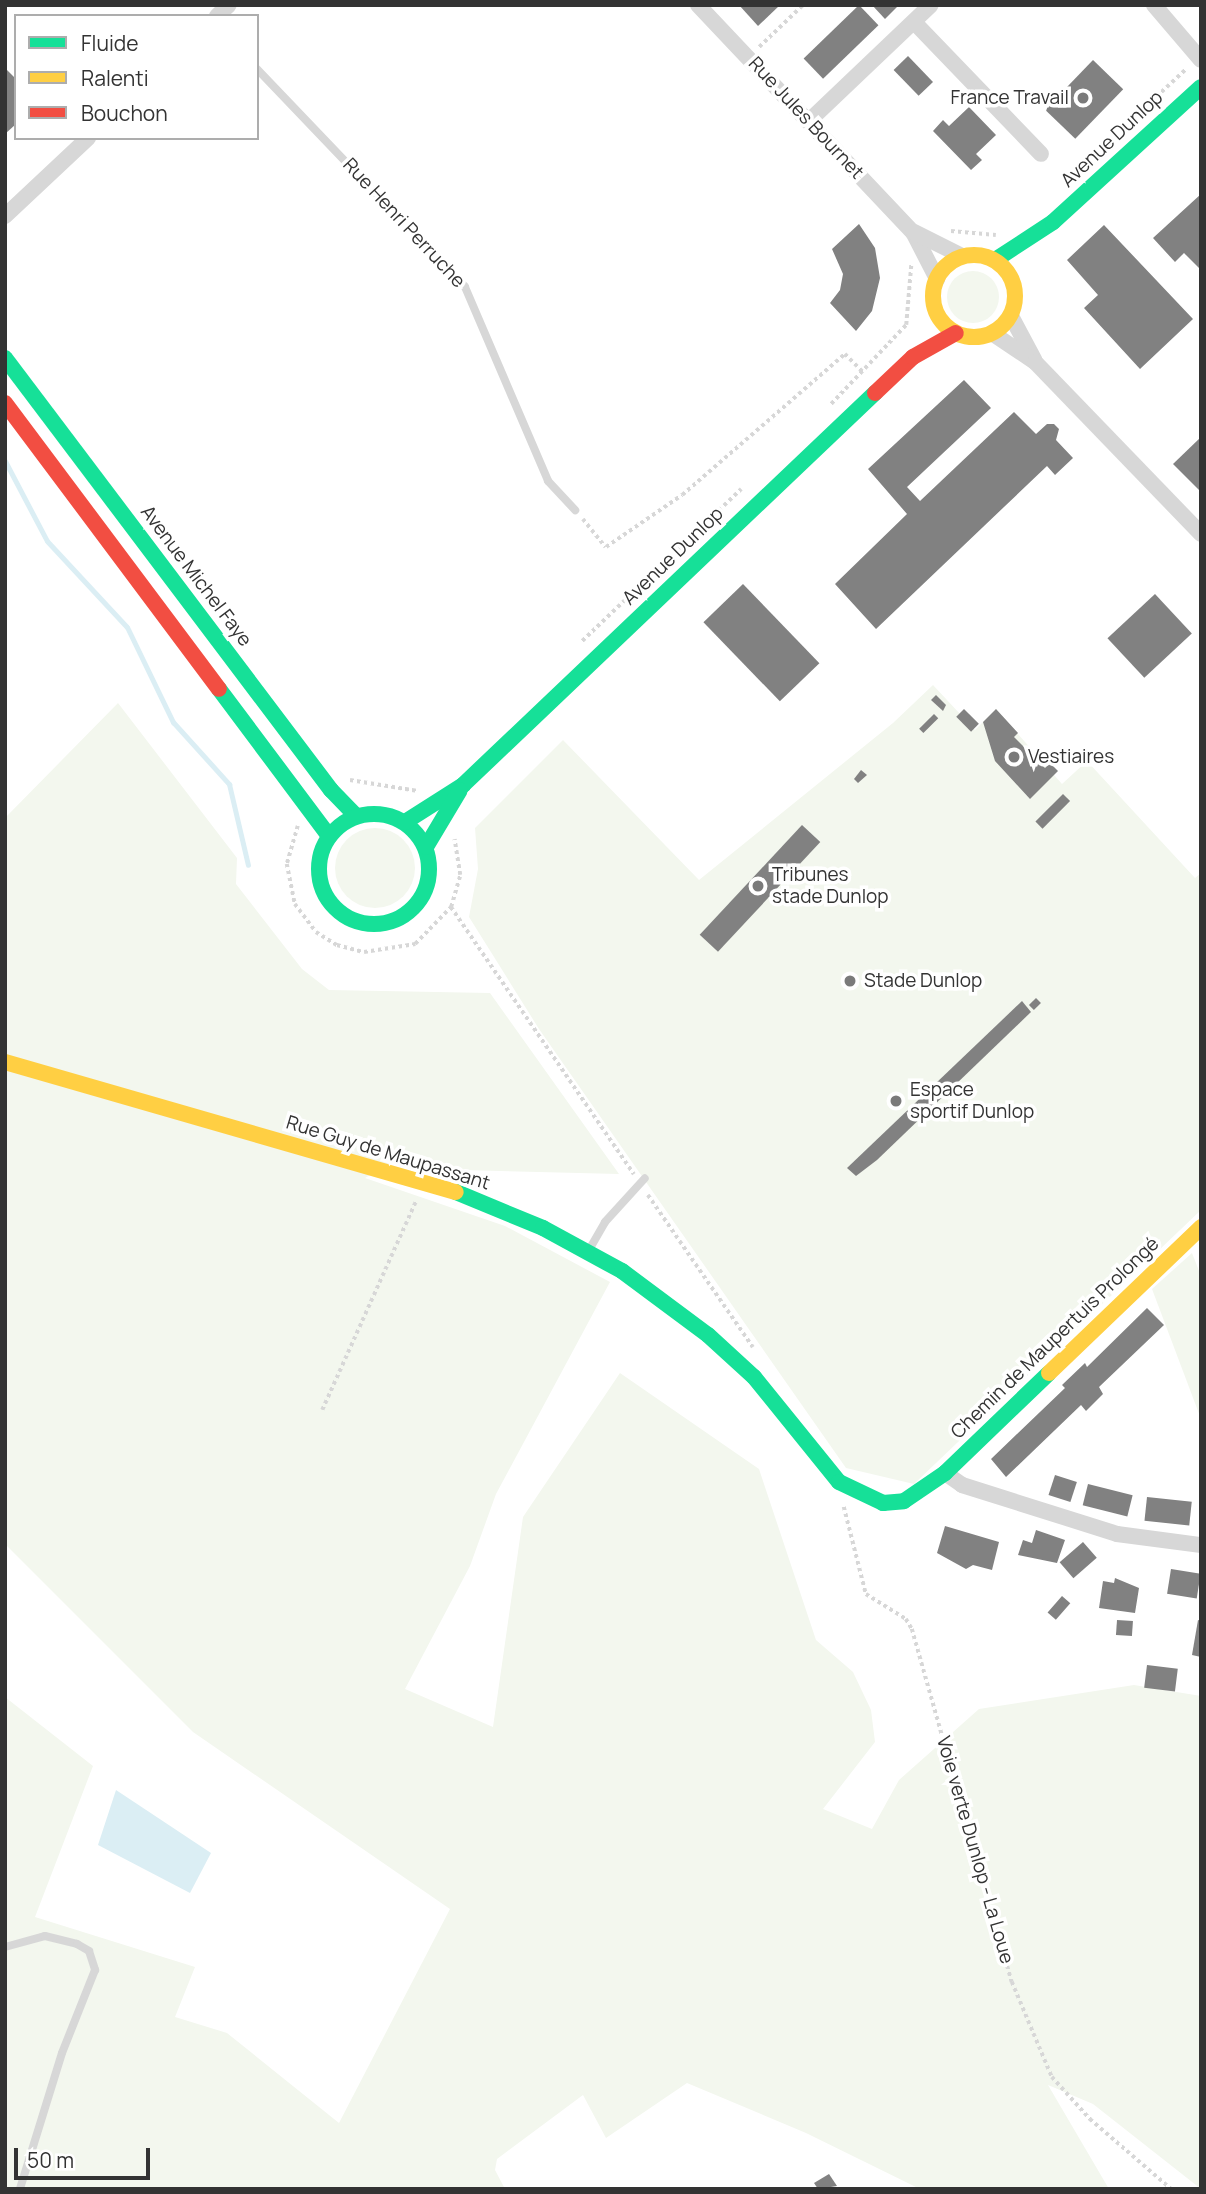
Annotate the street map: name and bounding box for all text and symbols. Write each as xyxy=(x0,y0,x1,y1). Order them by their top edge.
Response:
legend xyxy=(14,14,259,140)
text: Fluide xyxy=(81,29,139,57)
street label: Rue Jules Bournet xyxy=(744,52,868,184)
text: Ralenti xyxy=(81,64,149,92)
street label: Avenue Dunlop xyxy=(1056,86,1168,192)
place label: France Travail xyxy=(951,87,1069,109)
marker: France Travail xyxy=(1075,90,1091,106)
text: Bouchon xyxy=(81,99,168,127)
street label: Rue Henri Perruche xyxy=(338,154,470,292)
street label: Avenue Michel Faye xyxy=(136,501,256,651)
street label: Avenue Dunlop xyxy=(618,502,728,610)
place label: Vestiaires xyxy=(1028,746,1114,768)
marker: Vestiaires xyxy=(1006,749,1022,765)
place label: Tribunes stade Dunlop xyxy=(772,864,889,908)
marker: Tribunes stade Dunlop xyxy=(750,878,766,894)
place label: Stade Dunlop xyxy=(864,970,982,992)
marker: Stade Dunlop xyxy=(842,973,858,989)
place label: Espace sportif Dunlop xyxy=(910,1079,1034,1123)
marker: Espace sportif Dunlop xyxy=(888,1093,904,1109)
street label: Rue Guy de Maupassant xyxy=(283,1111,493,1195)
street label: Chemin de Maupertuis Prolongé xyxy=(946,1232,1164,1444)
street label: Voie verte Dunlop - La Loue xyxy=(932,1734,1018,1966)
scale bar xyxy=(18,2134,154,2178)
text: 50 m xyxy=(27,2146,74,2174)

